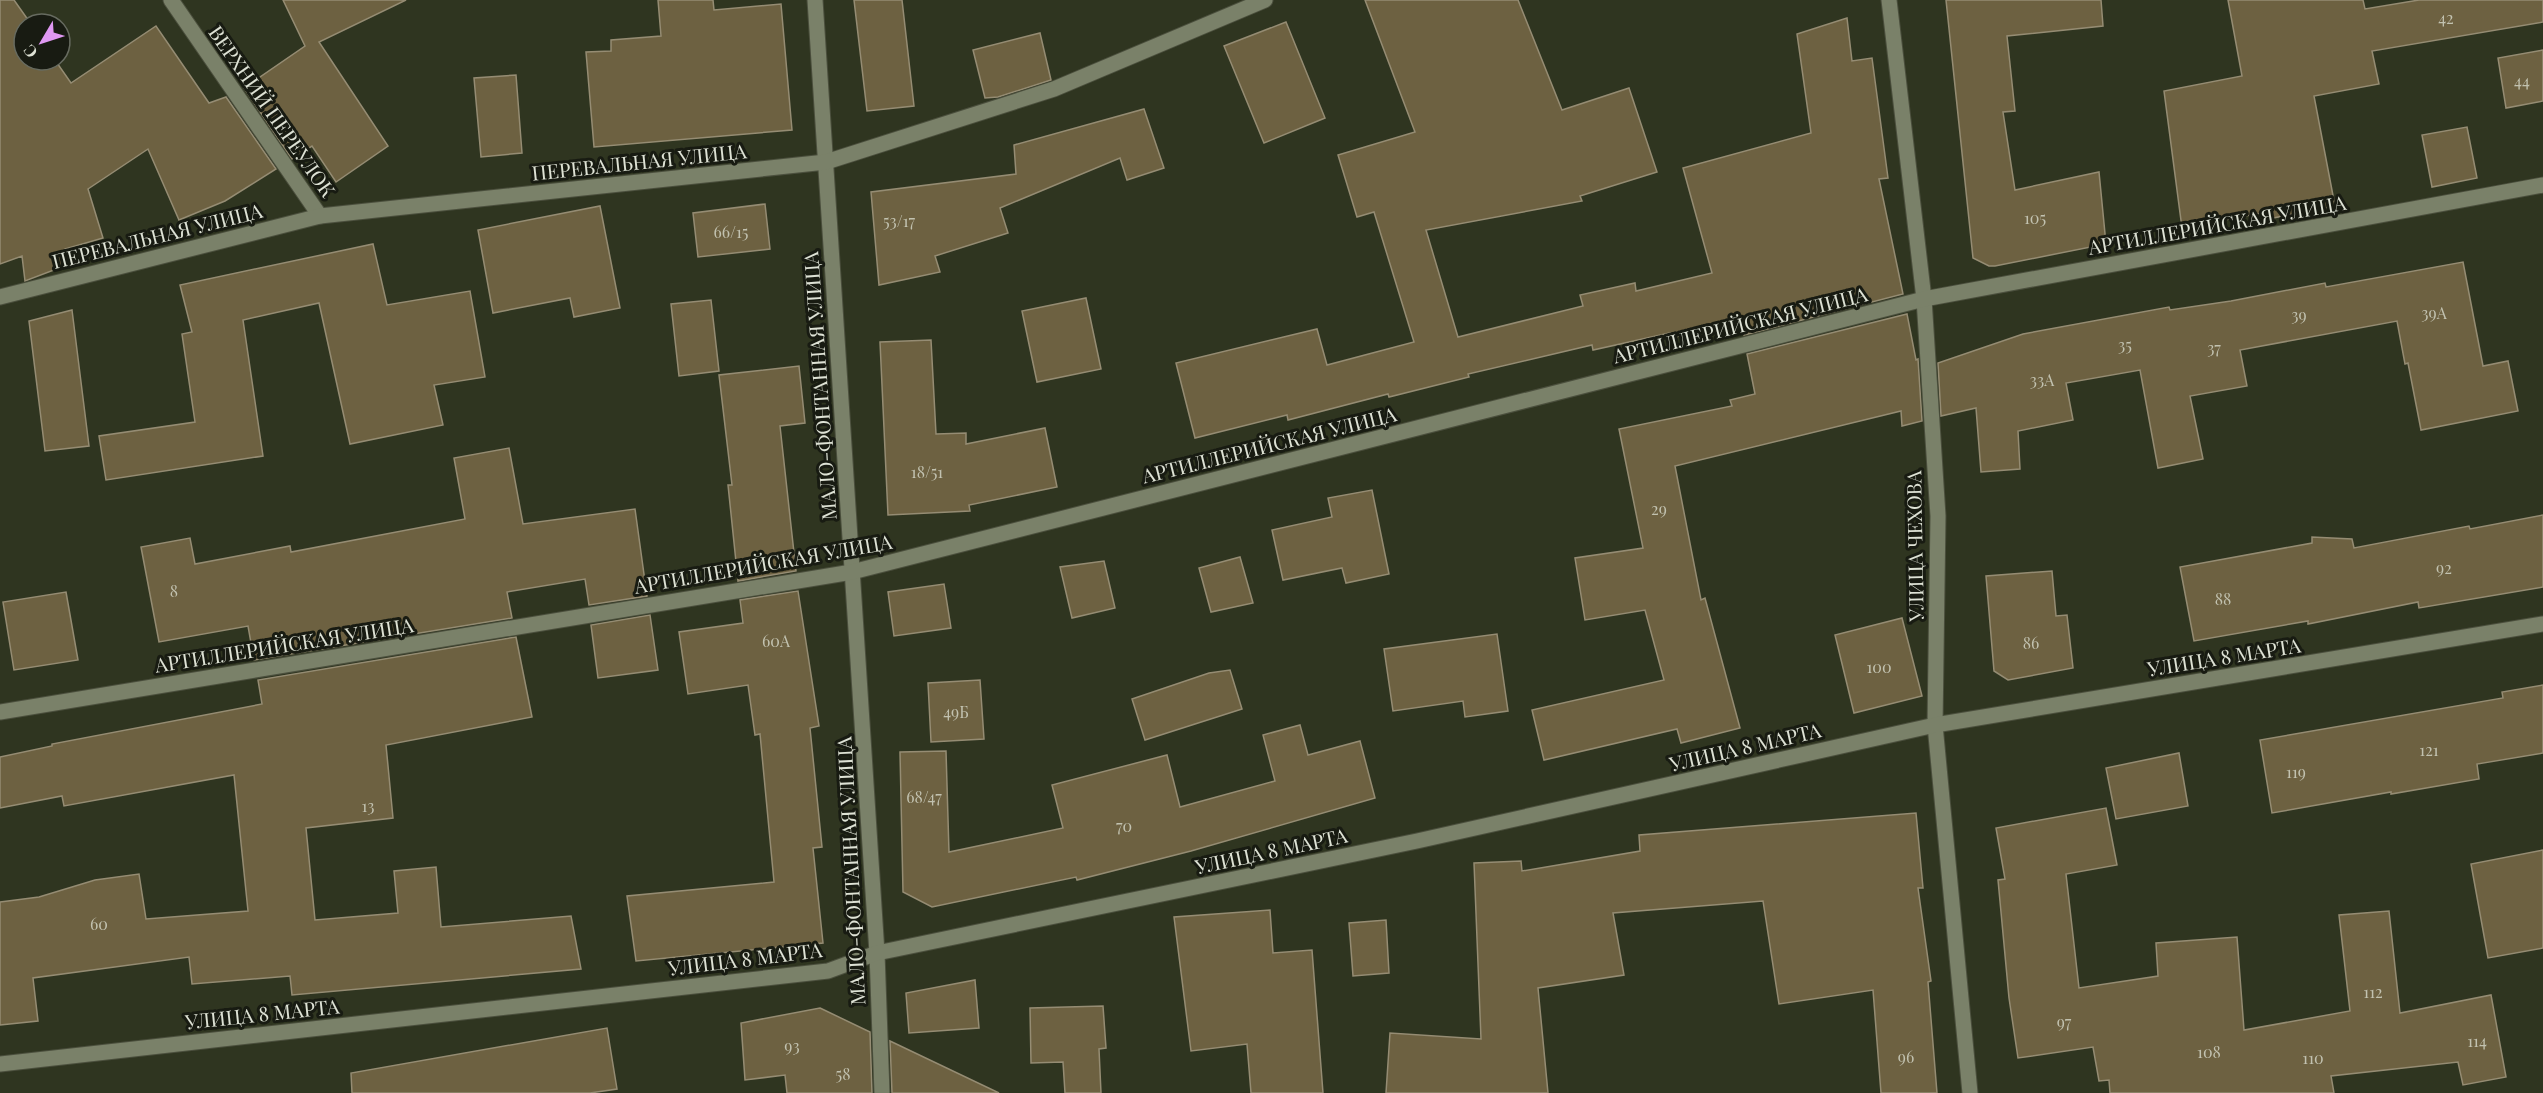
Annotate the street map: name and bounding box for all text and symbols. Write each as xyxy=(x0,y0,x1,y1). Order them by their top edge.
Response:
house number: 42 xyxy=(2438,7,2454,28)
north arrow xyxy=(12,12,72,72)
street label: ВЕРХНИЙ ПЕРЕУЛОК xyxy=(203,20,343,203)
text: С xyxy=(18,41,42,63)
house number: 44 xyxy=(2514,70,2530,91)
street label: ПЕРЕВАЛЬНАЯ УЛИЦА xyxy=(530,136,748,186)
street label: АРТИЛЛЕРИЙСКАЯ УЛИЦА xyxy=(2085,188,2348,260)
street label: ПЕРЕВАЛЬНАЯ УЛИЦА xyxy=(49,196,265,274)
house number: 105 xyxy=(2024,207,2046,228)
house number: 53/17 xyxy=(883,210,916,231)
house number: 66/15 xyxy=(714,221,748,242)
street label: МАЛО-ФОНТАННАЯ УЛИЦА xyxy=(796,251,842,521)
street label: АРТИЛЛЕРИЙСКАЯ УЛИЦА xyxy=(1609,279,1870,369)
house number: 39А xyxy=(2421,302,2448,323)
house number: 39 xyxy=(2291,304,2307,325)
house number: 35 xyxy=(2118,334,2132,355)
house number: 37 xyxy=(2207,337,2221,358)
house number: 33А xyxy=(2030,369,2055,390)
street label: АРТИЛЛЕРИЙСКАЯ УЛИЦА xyxy=(1138,399,1399,489)
house number: 18/51 xyxy=(911,461,943,482)
street label: УЛИЦА ЧЕХОВА xyxy=(1899,470,1929,623)
house number: 29 xyxy=(1651,498,1667,519)
street label: АРТИЛЛЕРИЙСКАЯ УЛИЦА xyxy=(631,527,894,599)
house number: 92 xyxy=(2436,557,2452,578)
house number: 8 xyxy=(170,580,178,601)
house number: 88 xyxy=(2215,588,2231,609)
street label: АРТИЛЛЕРИЙСКАЯ УЛИЦА xyxy=(152,610,416,678)
house number: 60А xyxy=(762,630,791,651)
street label: УЛИЦА 8 МАРТА xyxy=(2144,630,2303,682)
house number: 86 xyxy=(2023,632,2039,653)
house number: 100 xyxy=(1866,656,1892,677)
house number: 49Б xyxy=(943,701,969,722)
street label: УЛИЦА 8 МАРТА xyxy=(1666,715,1824,777)
street label: МАЛО-ФОНТАННАЯ УЛИЦА xyxy=(829,736,871,1006)
house number: 121 xyxy=(2419,739,2439,760)
house number: 119 xyxy=(2286,761,2306,782)
house number: 68/47 xyxy=(906,786,942,807)
house number: 13 xyxy=(362,795,374,816)
house number: 70 xyxy=(1116,815,1132,836)
street label: УЛИЦА 8 МАРТА xyxy=(1191,821,1350,880)
house number: 60 xyxy=(90,913,108,934)
street label: УЛИЦА 8 МАРТА xyxy=(665,935,824,981)
house number: 112 xyxy=(2363,981,2383,1002)
street label: УЛИЦА 8 МАРТА xyxy=(183,991,341,1035)
house number: 97 xyxy=(2057,1011,2072,1032)
house number: 114 xyxy=(2467,1030,2487,1051)
house number: 93 xyxy=(784,1035,800,1056)
house number: 108 xyxy=(2197,1041,2221,1062)
house number: 96 xyxy=(1898,1046,1914,1067)
house number: 110 xyxy=(2302,1047,2324,1068)
house number: 58 xyxy=(836,1063,850,1084)

